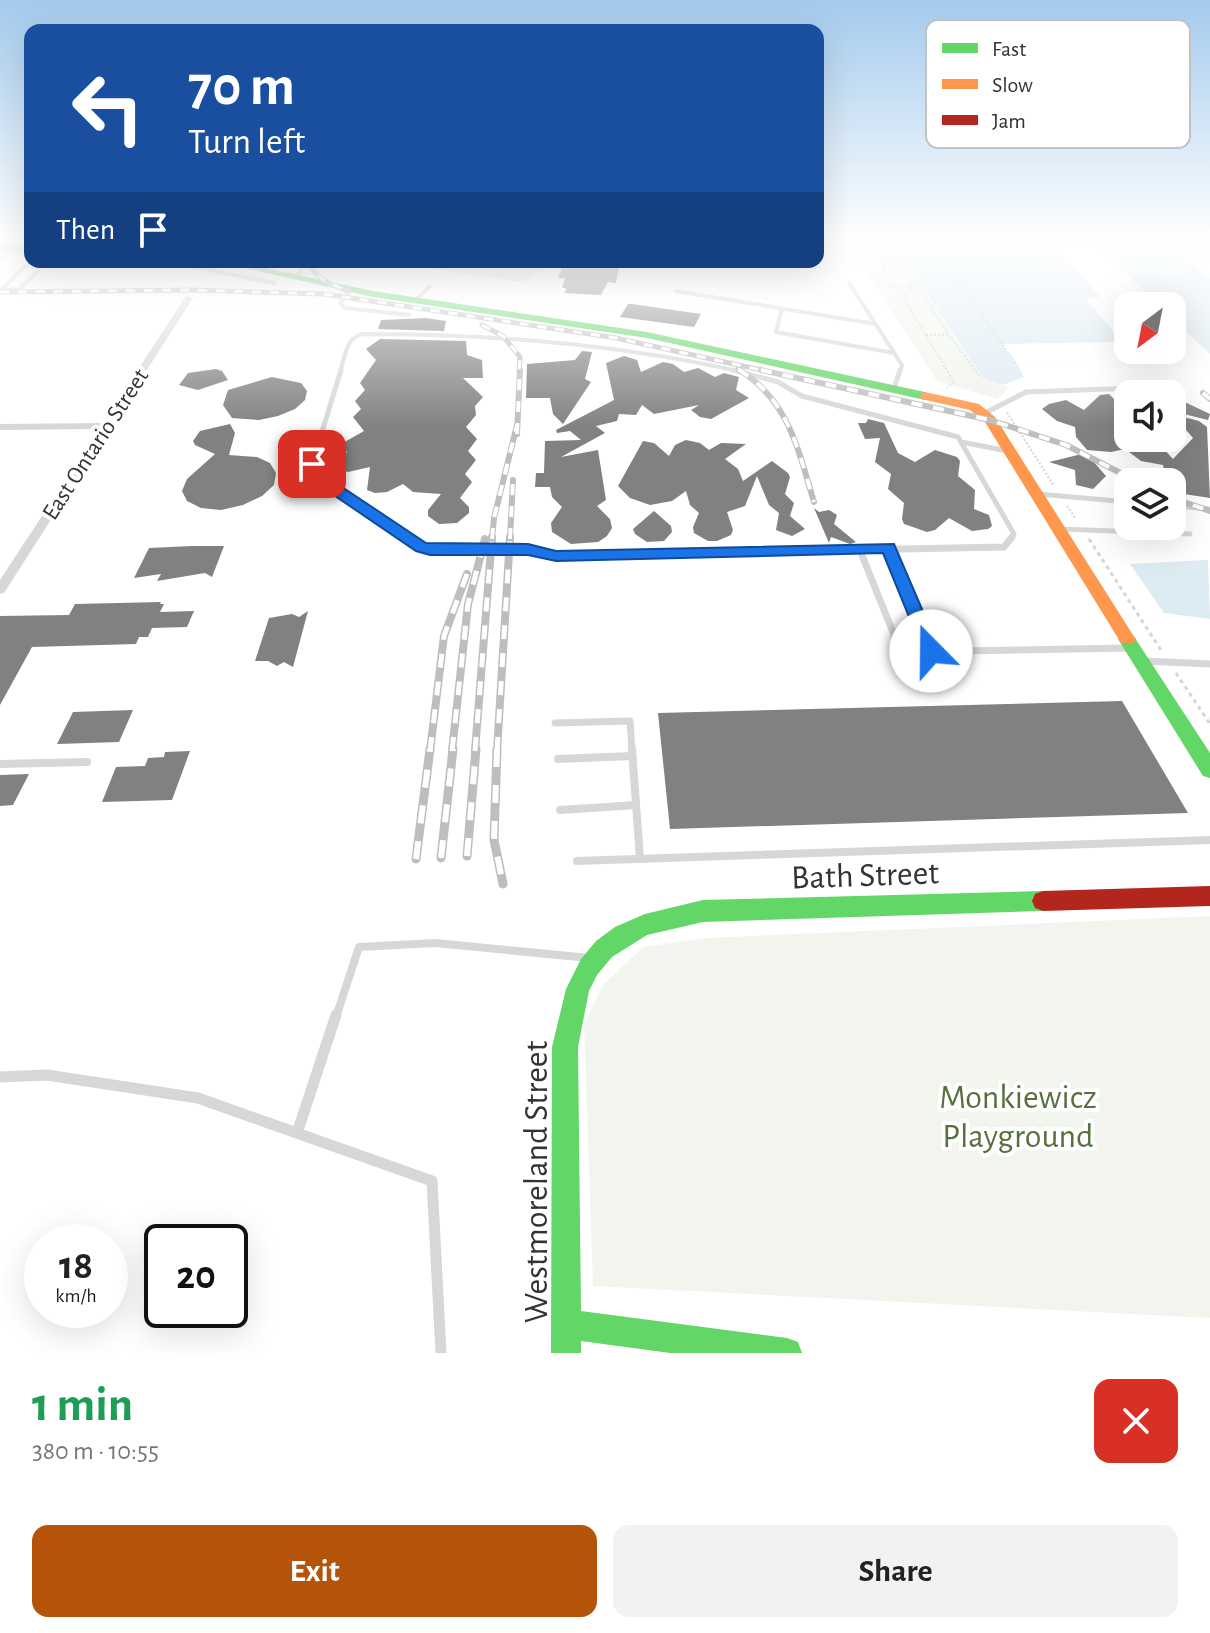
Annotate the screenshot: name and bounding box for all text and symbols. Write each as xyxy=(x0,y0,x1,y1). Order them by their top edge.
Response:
legend xyxy=(926,20,1190,148)
text: Fast xyxy=(992,38,1026,60)
icon: left xyxy=(56,56,160,160)
text: 70 m xyxy=(188,59,295,115)
text: Slow xyxy=(992,74,1033,96)
text: Jam xyxy=(992,110,1026,132)
text: Turn left xyxy=(188,124,305,160)
icon: arrive xyxy=(131,208,175,252)
text: Then xyxy=(56,215,115,245)
north arrow xyxy=(1114,292,1186,364)
map controls xyxy=(1114,292,1186,540)
street label: East Ontario Street xyxy=(38,365,154,524)
button: sound xyxy=(1114,380,1186,452)
pin xyxy=(278,430,346,498)
icon: arrive xyxy=(290,442,334,486)
button: layers xyxy=(1114,468,1186,540)
position arrow xyxy=(889,609,973,693)
street label: Bath Street xyxy=(790,856,940,896)
street label: Westmoreland Street xyxy=(520,1040,554,1323)
park label: Monkiewicz Playground xyxy=(939,1081,1097,1154)
speed limit sign: 20 xyxy=(144,1224,248,1328)
text: 18 xyxy=(59,1246,93,1286)
text: km/h xyxy=(55,1286,97,1306)
button: close xyxy=(1094,1379,1178,1463)
text: 1 min xyxy=(32,1382,133,1430)
text: 380 m · 10:55 xyxy=(32,1438,159,1464)
button: Exit xyxy=(32,1525,597,1617)
button: Share xyxy=(613,1525,1178,1617)

